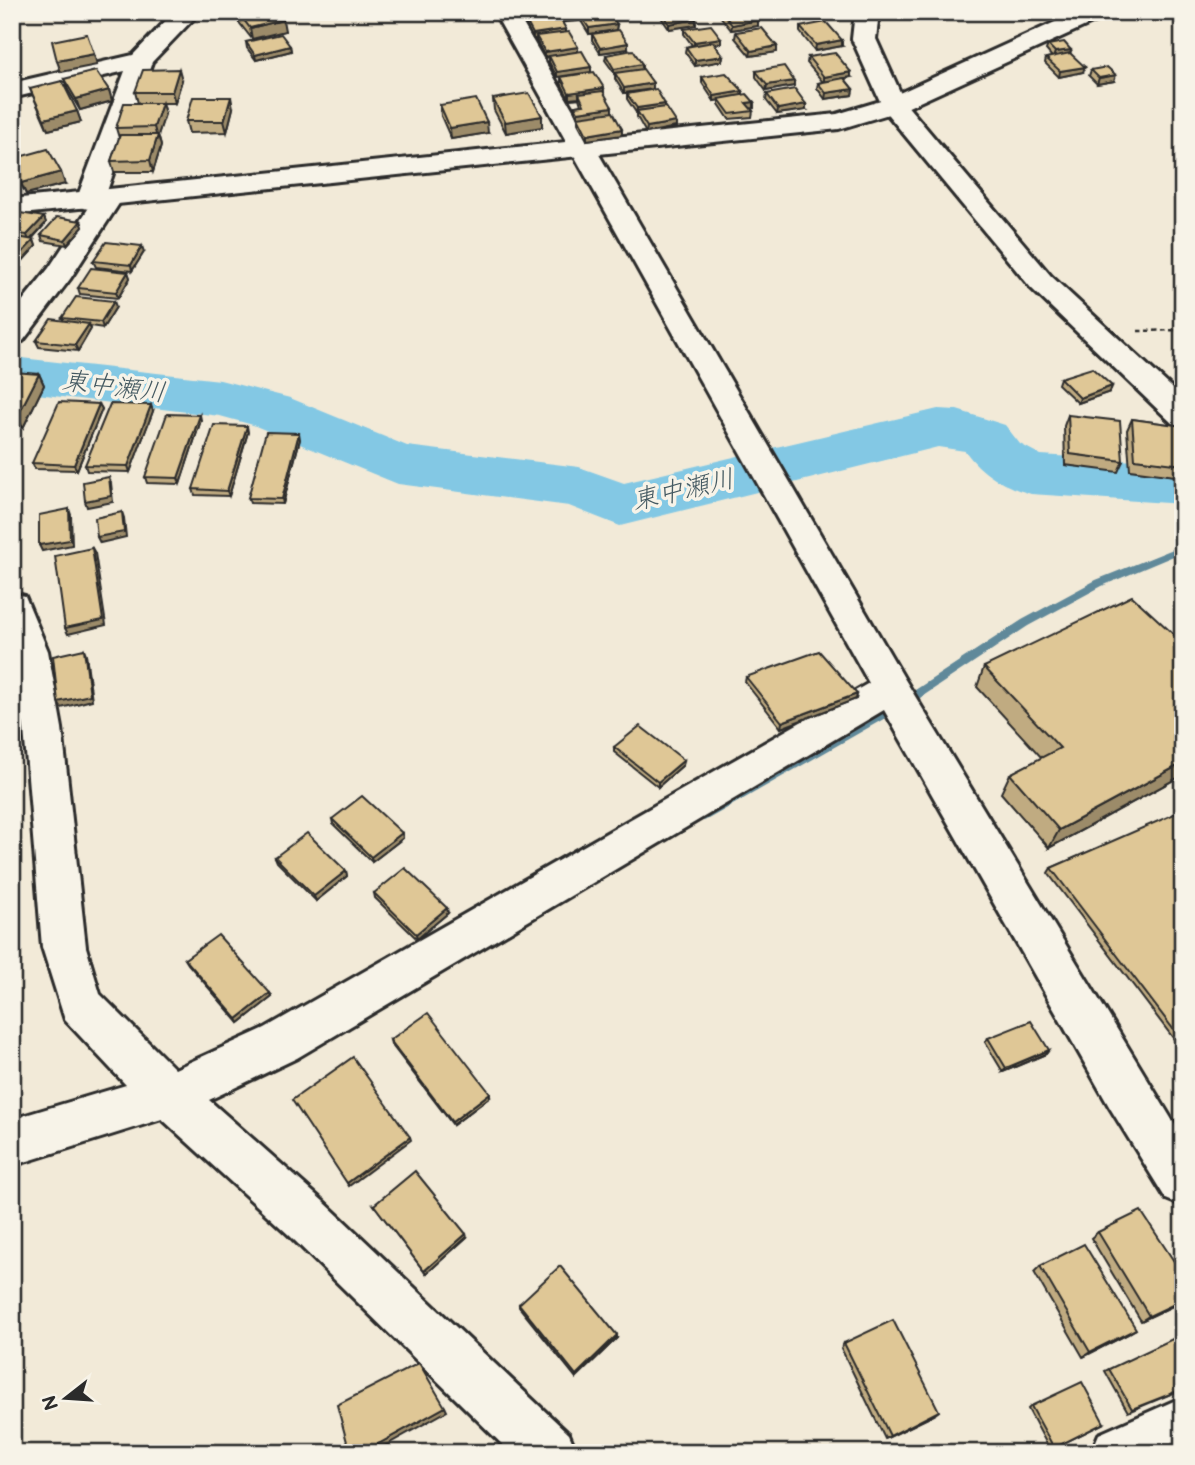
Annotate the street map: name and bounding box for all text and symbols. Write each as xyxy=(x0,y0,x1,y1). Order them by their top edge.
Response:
water label: 東中瀬川 xyxy=(60,366,167,409)
water label: 東中瀬川 xyxy=(629,464,737,517)
north arrow xyxy=(32,1364,102,1434)
text: N xyxy=(38,1392,64,1413)

